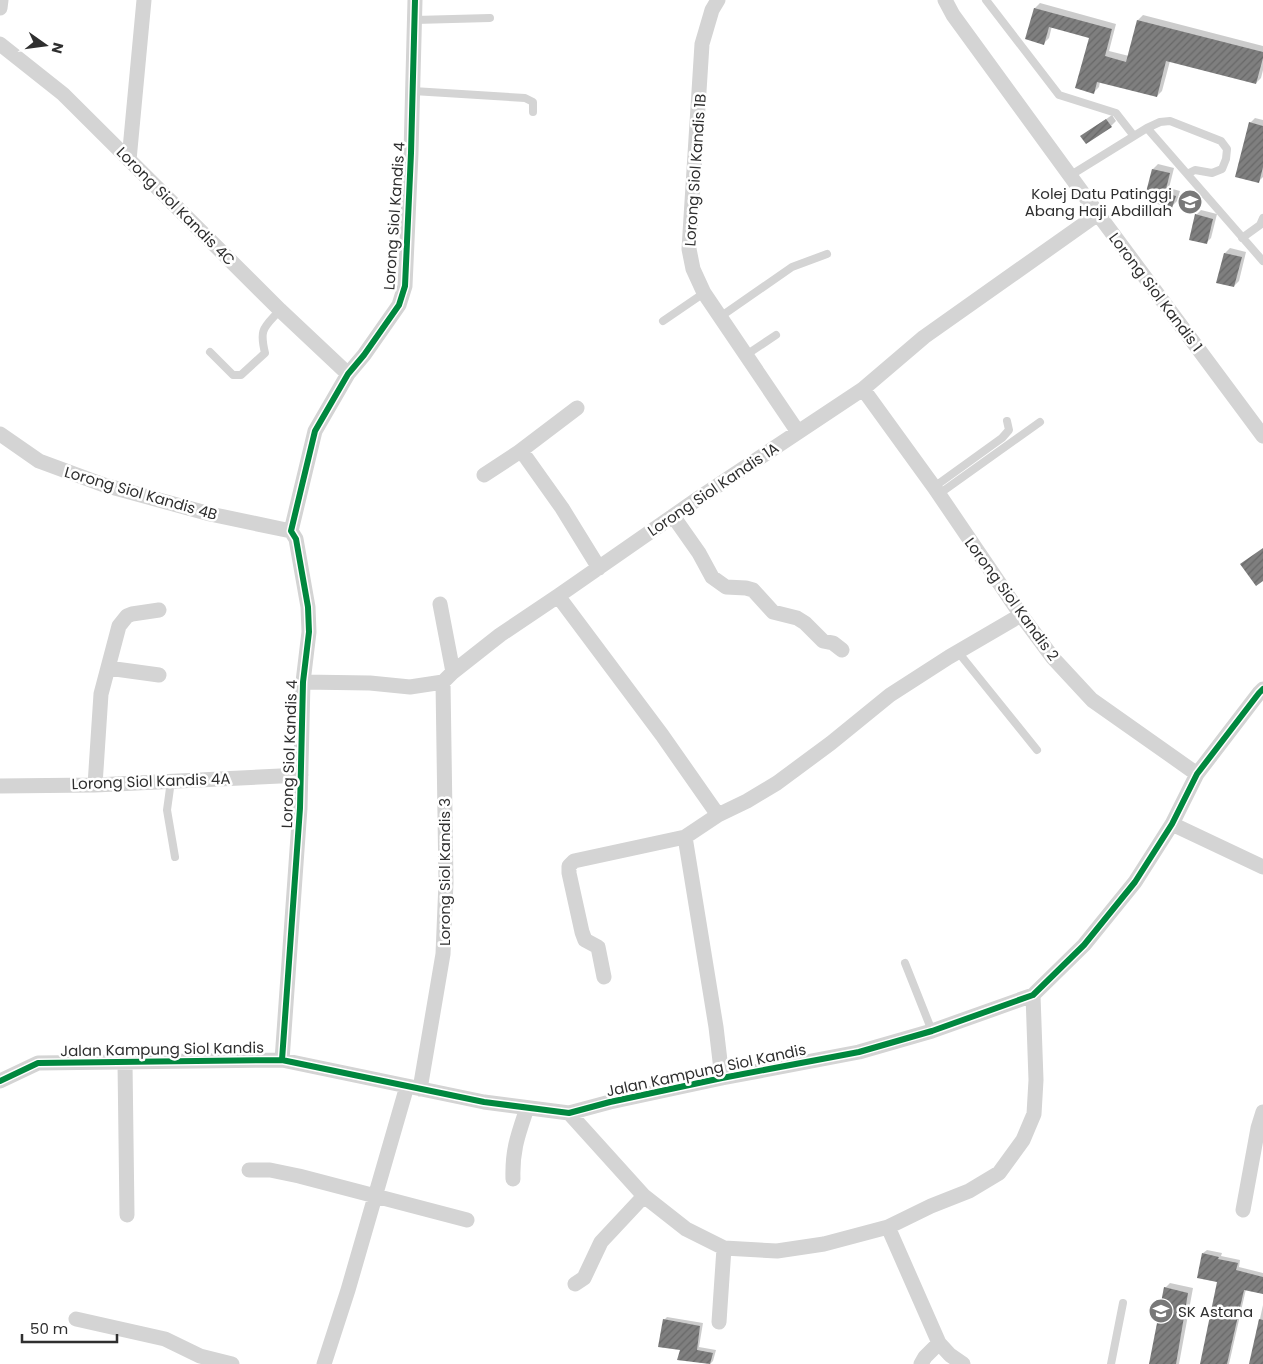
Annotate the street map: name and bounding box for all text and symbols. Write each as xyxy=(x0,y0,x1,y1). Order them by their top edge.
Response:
north arrow xyxy=(20,20,70,70)
text: N xyxy=(47,41,69,56)
street label: Lorong Siol Kandis 1B xyxy=(679,93,711,247)
street label: Lorong Siol Kandis 4 xyxy=(378,141,410,291)
street label: Lorong Siol Kandis 4C xyxy=(112,142,240,270)
place label: Kolej Datu Patinggi Abang Haji Abdillah xyxy=(1025,183,1172,221)
school or university icon: Kolej Datu Patinggi Abang Haji Abdillah xyxy=(1177,189,1203,215)
street label: Lorong Siol Kandis 1 xyxy=(1104,228,1208,356)
street label: Lorong Siol Kandis 1A xyxy=(643,437,783,541)
street label: Lorong Siol Kandis 4B xyxy=(62,461,220,525)
street label: Lorong Siol Kandis 2 xyxy=(960,533,1064,665)
street label: Lorong Siol Kandis 4 xyxy=(276,679,302,829)
street label: Lorong Siol Kandis 4A xyxy=(71,768,231,794)
street label: Lorong Siol Kandis 3 xyxy=(434,798,455,946)
street label: Jalan Kampung Siol Kandis xyxy=(60,1037,264,1061)
street label: Jalan Kampung Siol Kandis xyxy=(604,1039,808,1101)
school or university icon: SK Astana xyxy=(1148,1298,1174,1324)
place label: SK Astana xyxy=(1178,1301,1253,1322)
scale bar xyxy=(22,1312,118,1344)
text: 50 m xyxy=(30,1318,68,1339)

